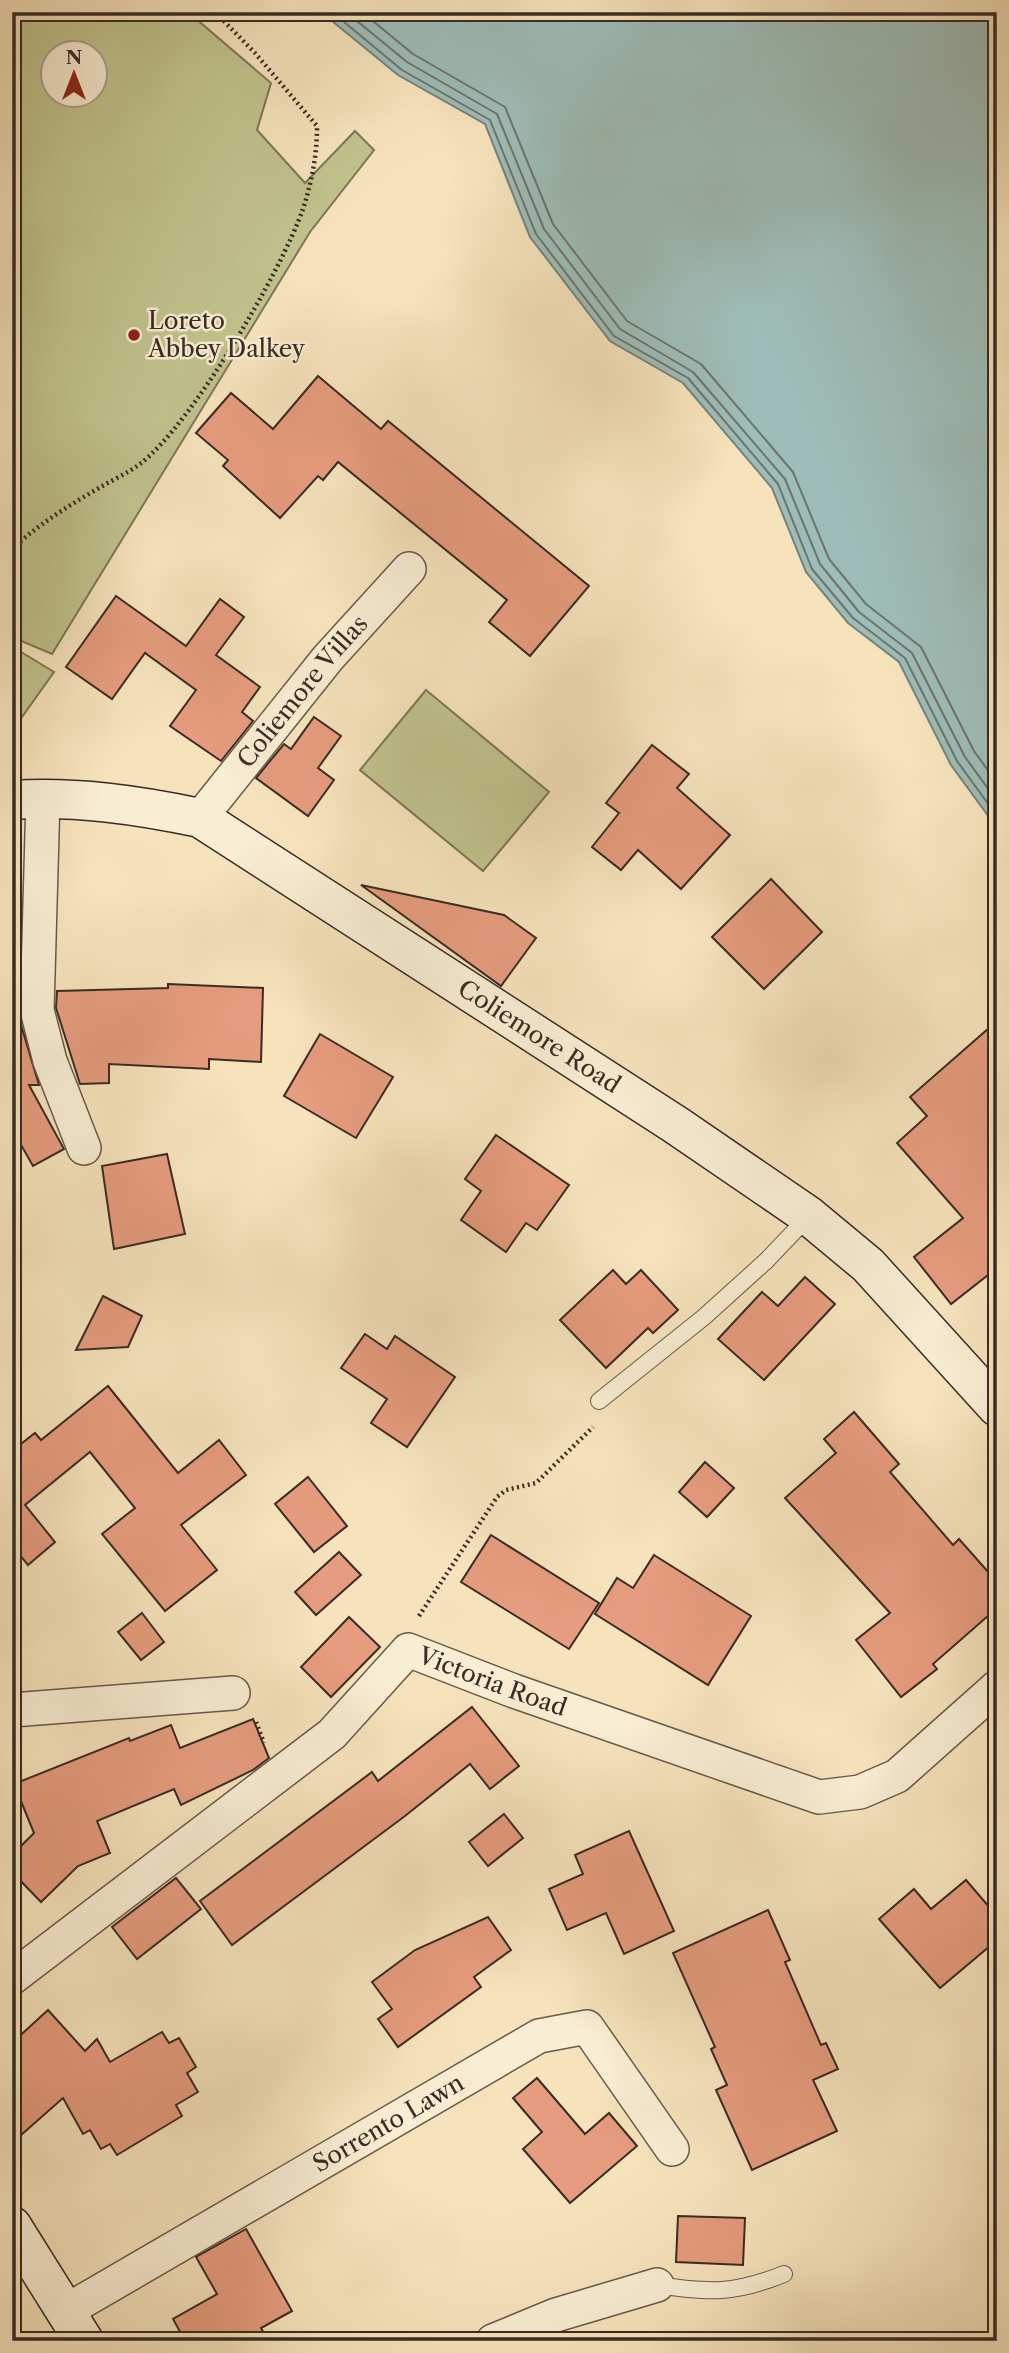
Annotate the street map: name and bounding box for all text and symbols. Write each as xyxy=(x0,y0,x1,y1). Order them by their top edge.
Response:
north arrow xyxy=(38,38,108,108)
text: N xyxy=(66,46,82,69)
place label: Loreto Abbey Dalkey xyxy=(147,306,306,363)
marker: Loreto Abbey Dalkey xyxy=(126,327,142,343)
street label: Coliemore Villas xyxy=(231,609,374,773)
street label: Coliemore Road xyxy=(453,973,626,1099)
street label: Victoria Road xyxy=(413,1640,571,1722)
street label: Sorrento Lawn xyxy=(308,2068,469,2178)

